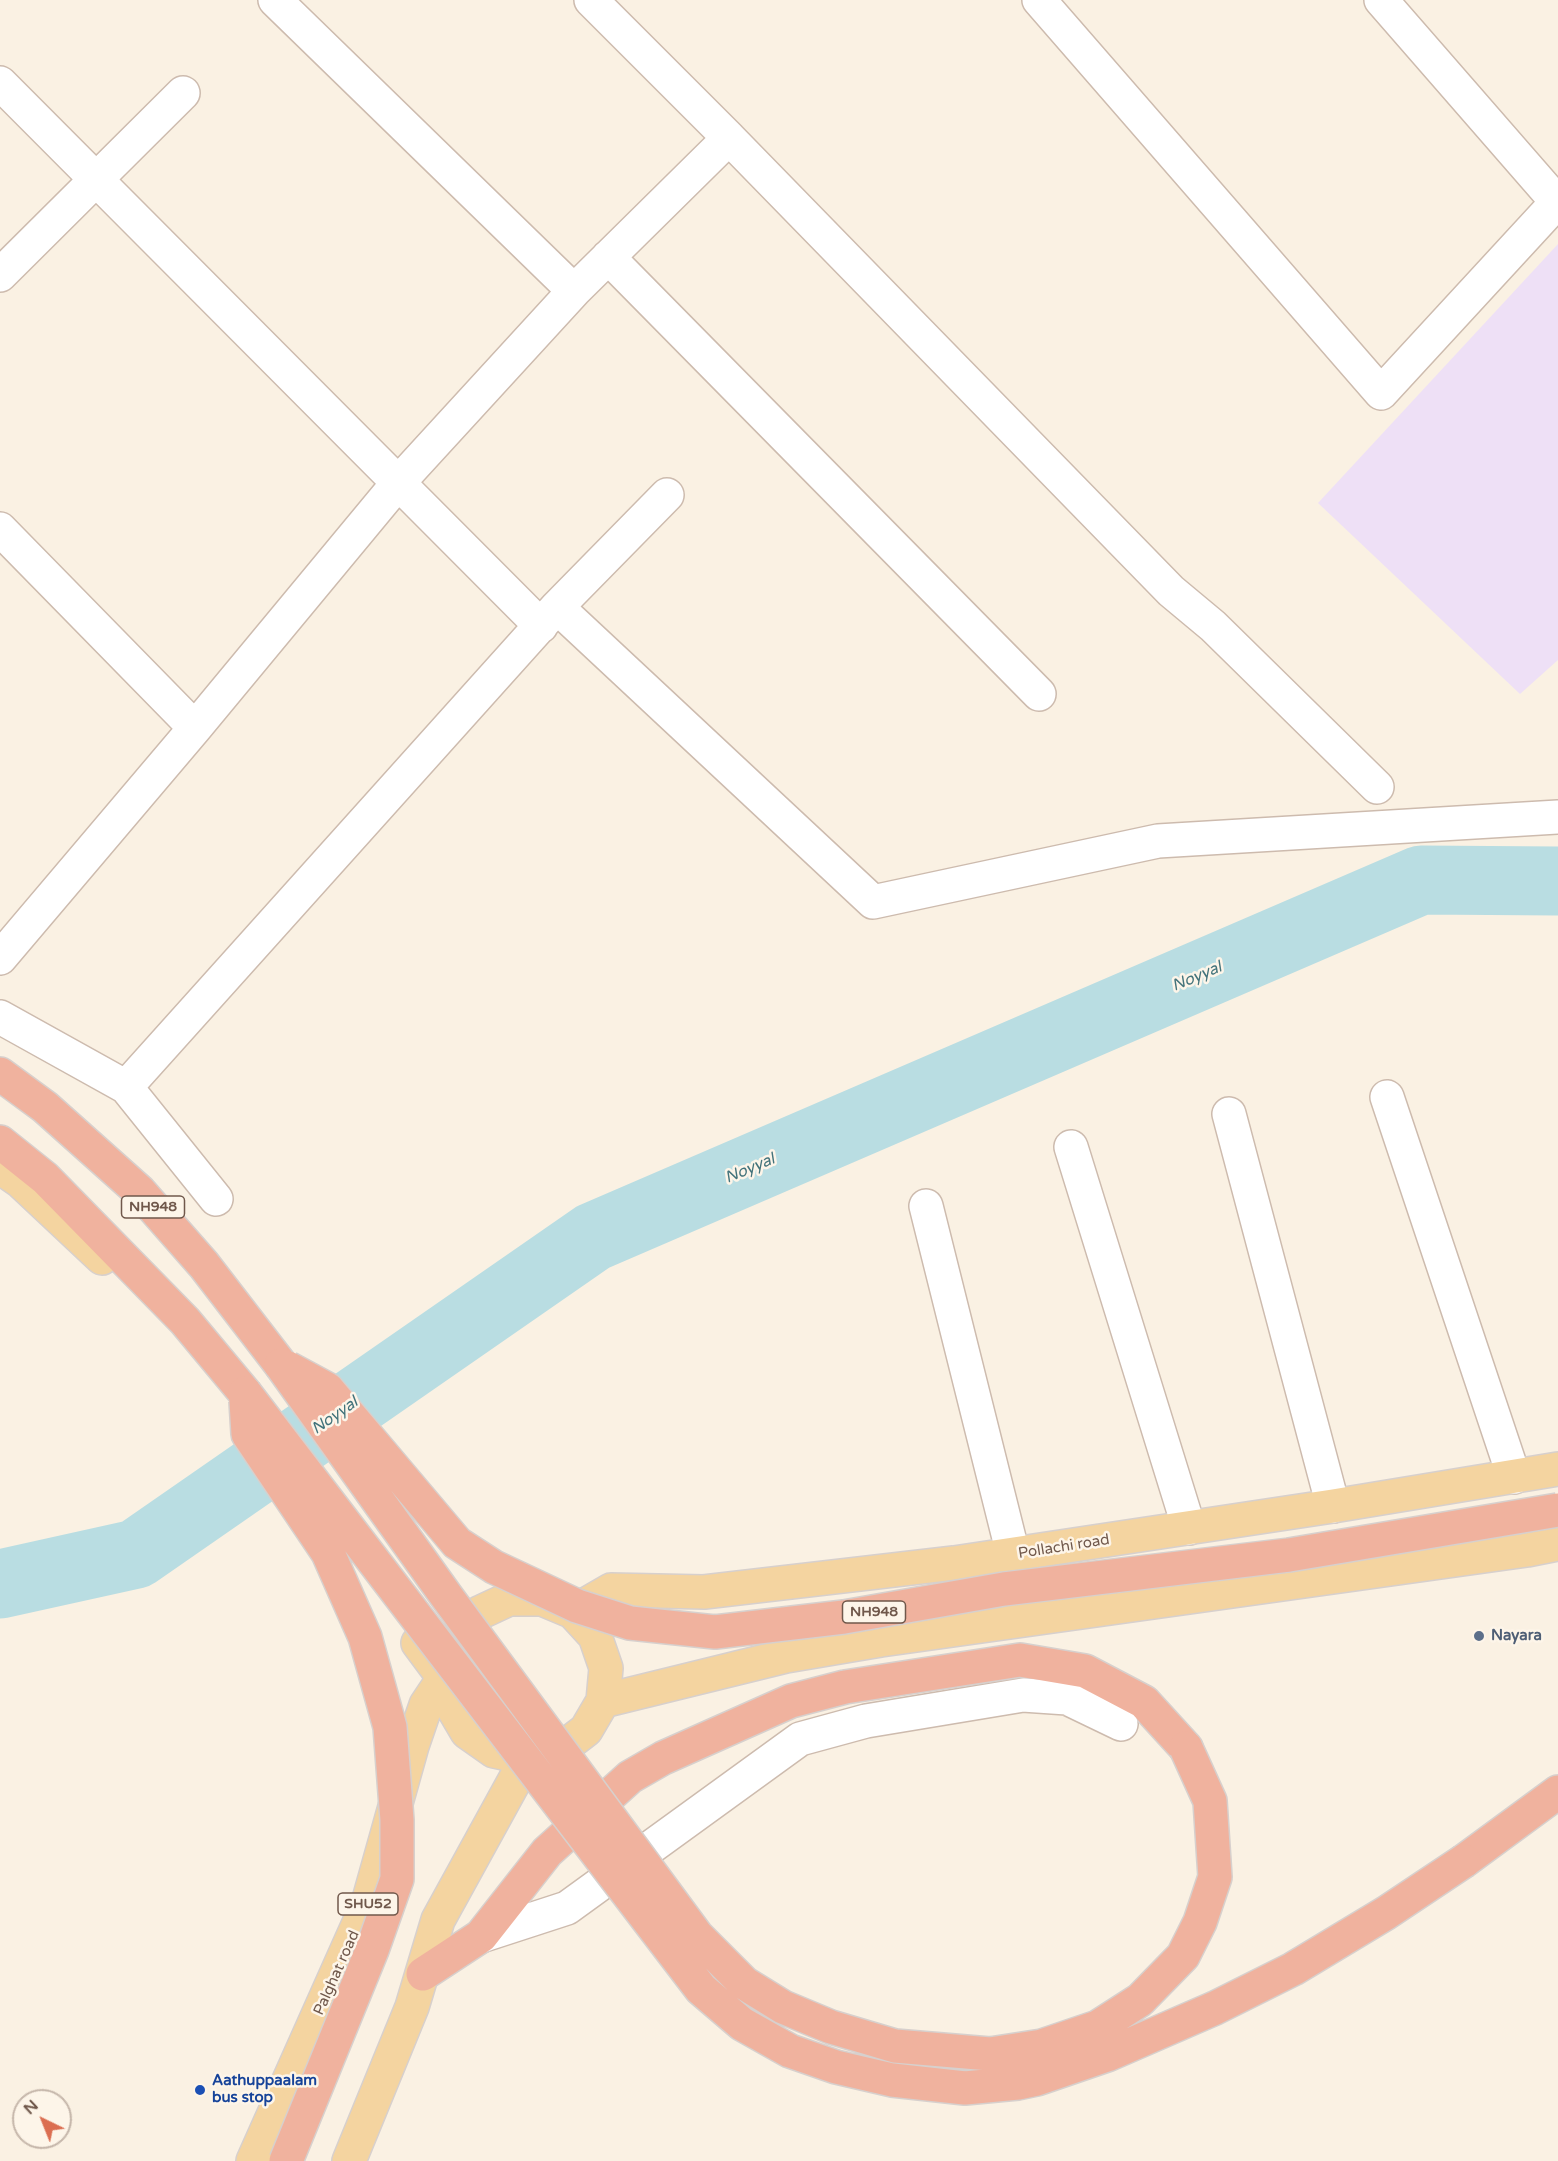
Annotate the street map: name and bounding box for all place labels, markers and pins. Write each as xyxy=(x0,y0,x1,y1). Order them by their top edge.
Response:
place label: Nayara xyxy=(1491,1627,1542,1645)
marker: Nayara xyxy=(1472,1629,1486,1643)
place label: Aathuppaalam bus stop xyxy=(212,2072,317,2107)
marker: Aathuppaalam bus stop xyxy=(193,2083,207,2097)

